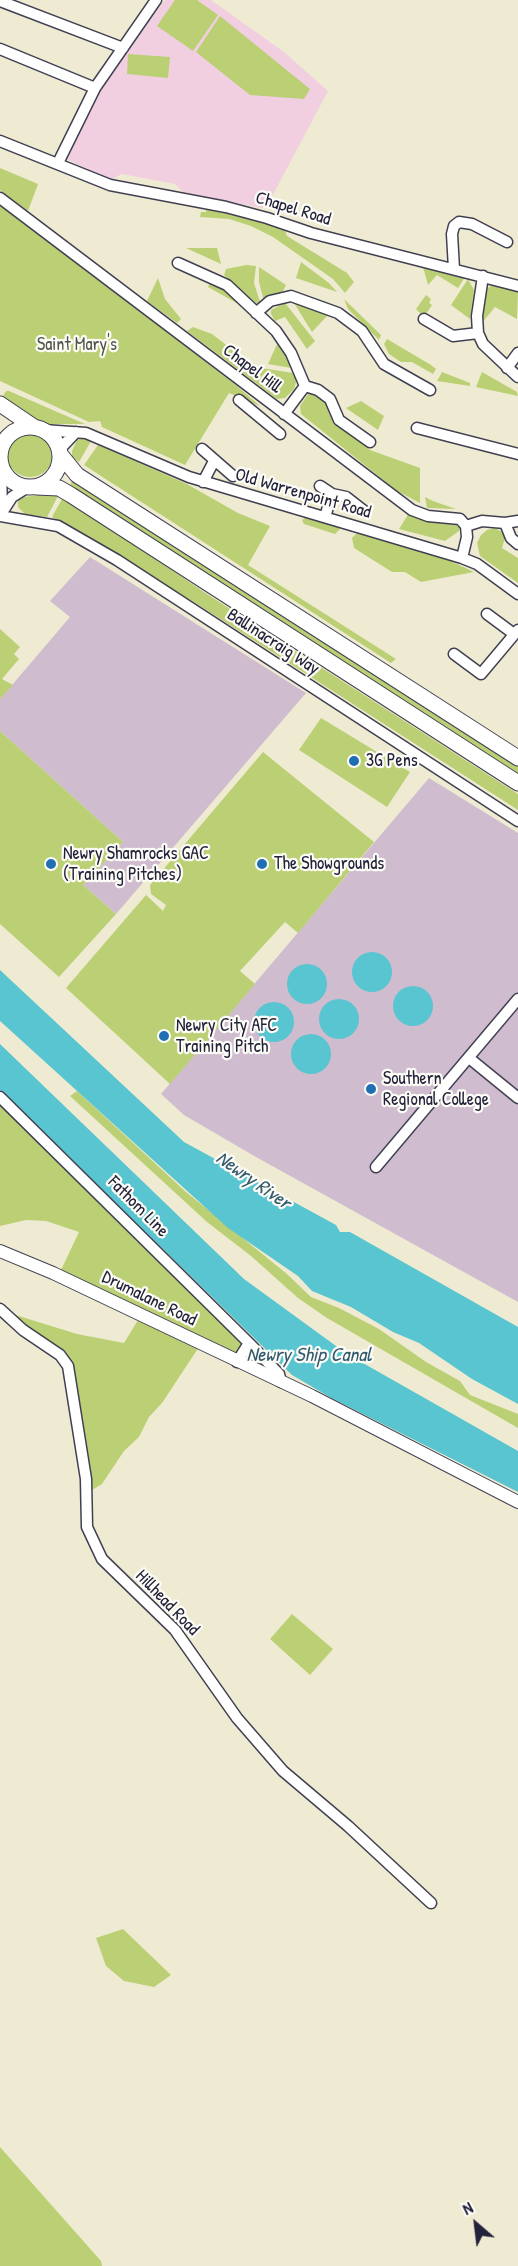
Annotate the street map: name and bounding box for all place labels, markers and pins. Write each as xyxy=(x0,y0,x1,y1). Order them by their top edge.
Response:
place label: 3G Pens xyxy=(366,750,418,772)
marker: 3G Pens xyxy=(347,754,361,768)
place label: Newry Shamrocks GAC (Training Pitches) xyxy=(63,843,209,886)
place label: The Showgrounds xyxy=(274,853,384,875)
marker: Newry Shamrocks GAC (Training Pitches) xyxy=(44,857,58,871)
marker: The Showgrounds xyxy=(255,857,269,871)
place label: Newry City AFC Training Pitch xyxy=(176,1015,277,1058)
marker: Newry City AFC Training Pitch xyxy=(157,1029,171,1043)
place label: Southern Regional College xyxy=(383,1068,489,1110)
marker: Southern Regional College xyxy=(364,1082,378,1096)

